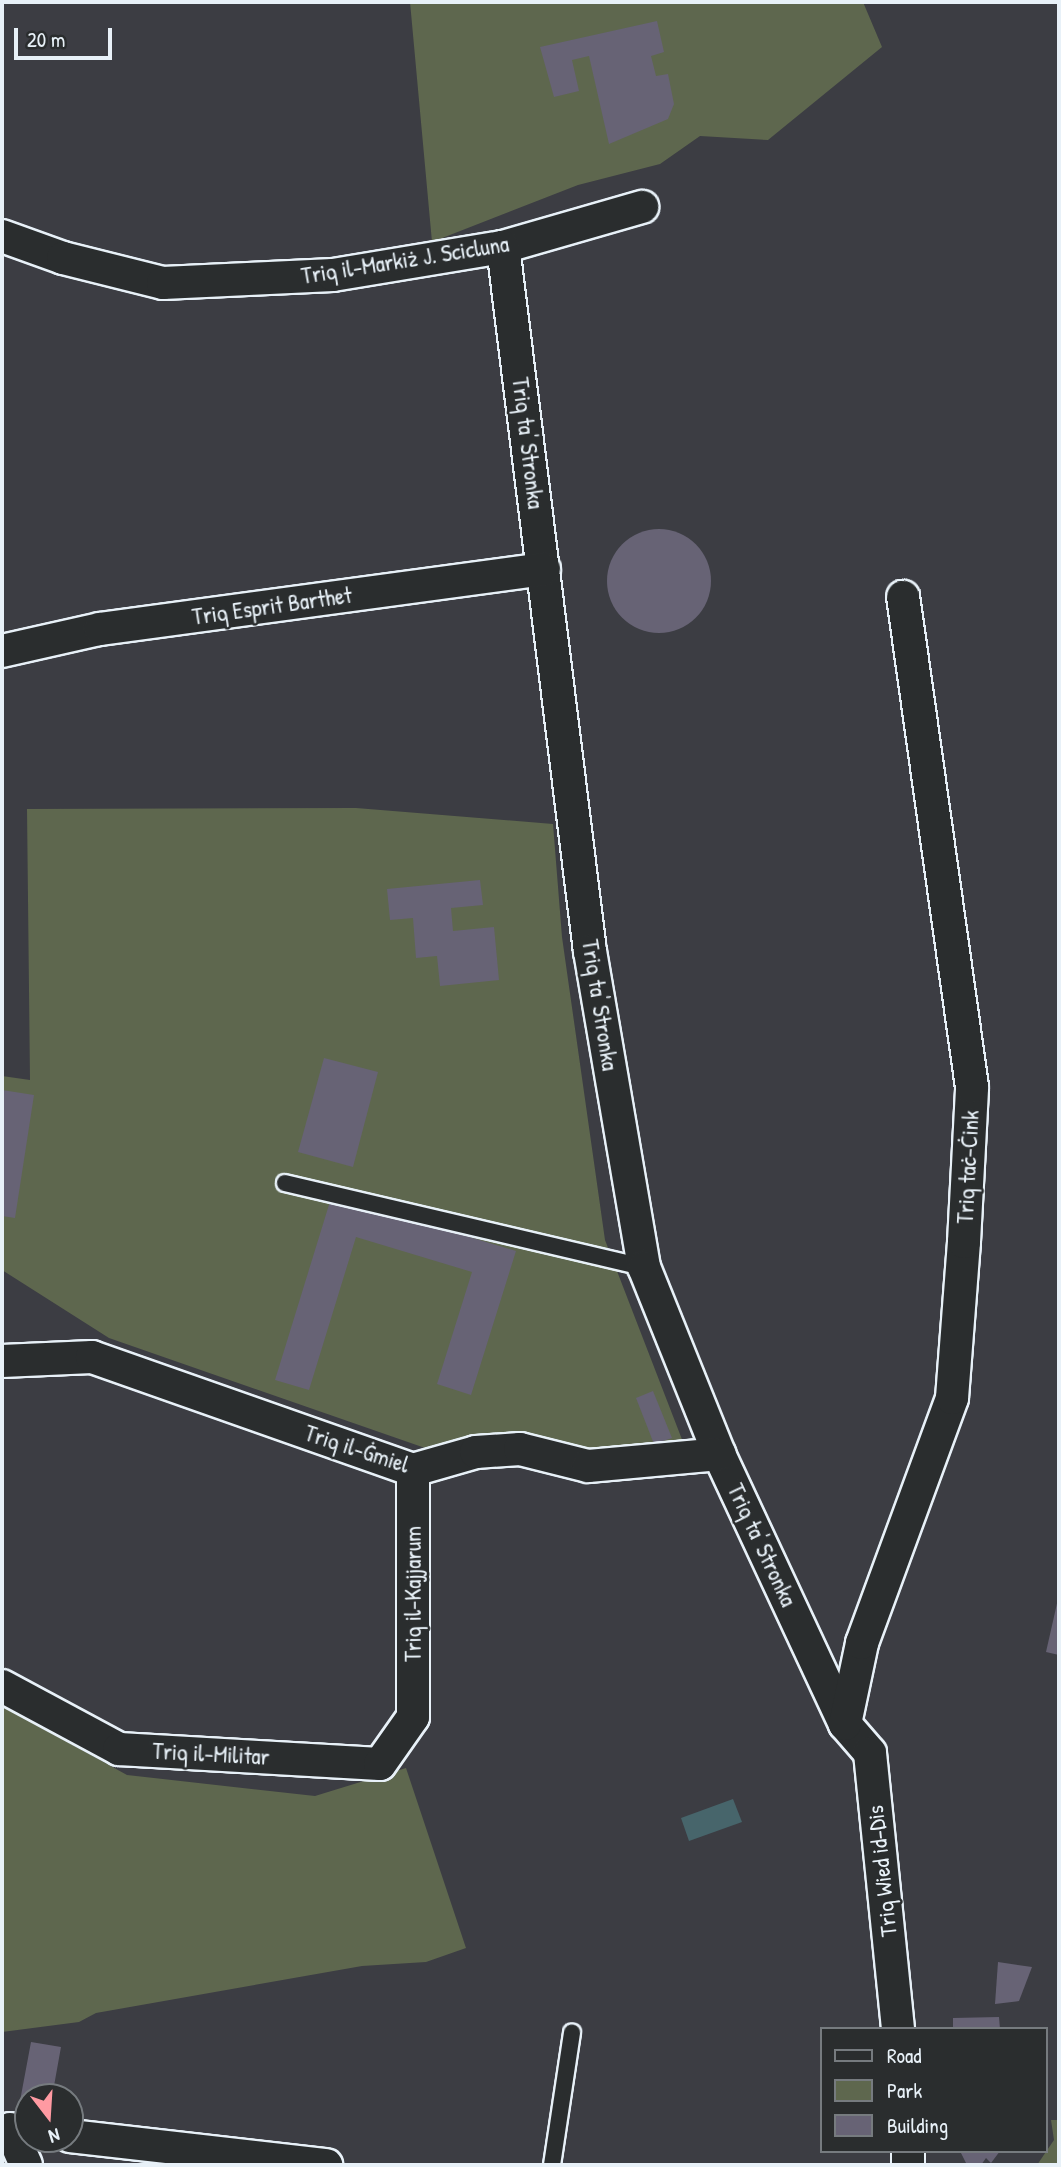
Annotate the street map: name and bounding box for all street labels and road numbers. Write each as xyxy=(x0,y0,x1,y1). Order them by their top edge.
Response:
street label: Triq il-Markiż J. Scicluna xyxy=(299,230,511,290)
street label: Triq ta' Stronka xyxy=(506,376,550,510)
street label: Triq Esprit Barthet xyxy=(190,581,354,631)
street label: Triq ta' Stronka xyxy=(576,938,624,1072)
street label: Triq taċ-Ċink xyxy=(951,1110,985,1224)
street label: Triq il-Ġmiel xyxy=(301,1419,413,1479)
street label: Triq ta' Stronka xyxy=(722,1479,802,1611)
street label: Triq il-Kajjarum xyxy=(399,1526,427,1662)
street label: Triq il-Militar xyxy=(152,1737,270,1771)
street label: Triq Wied id-Dis xyxy=(861,1804,903,1938)

